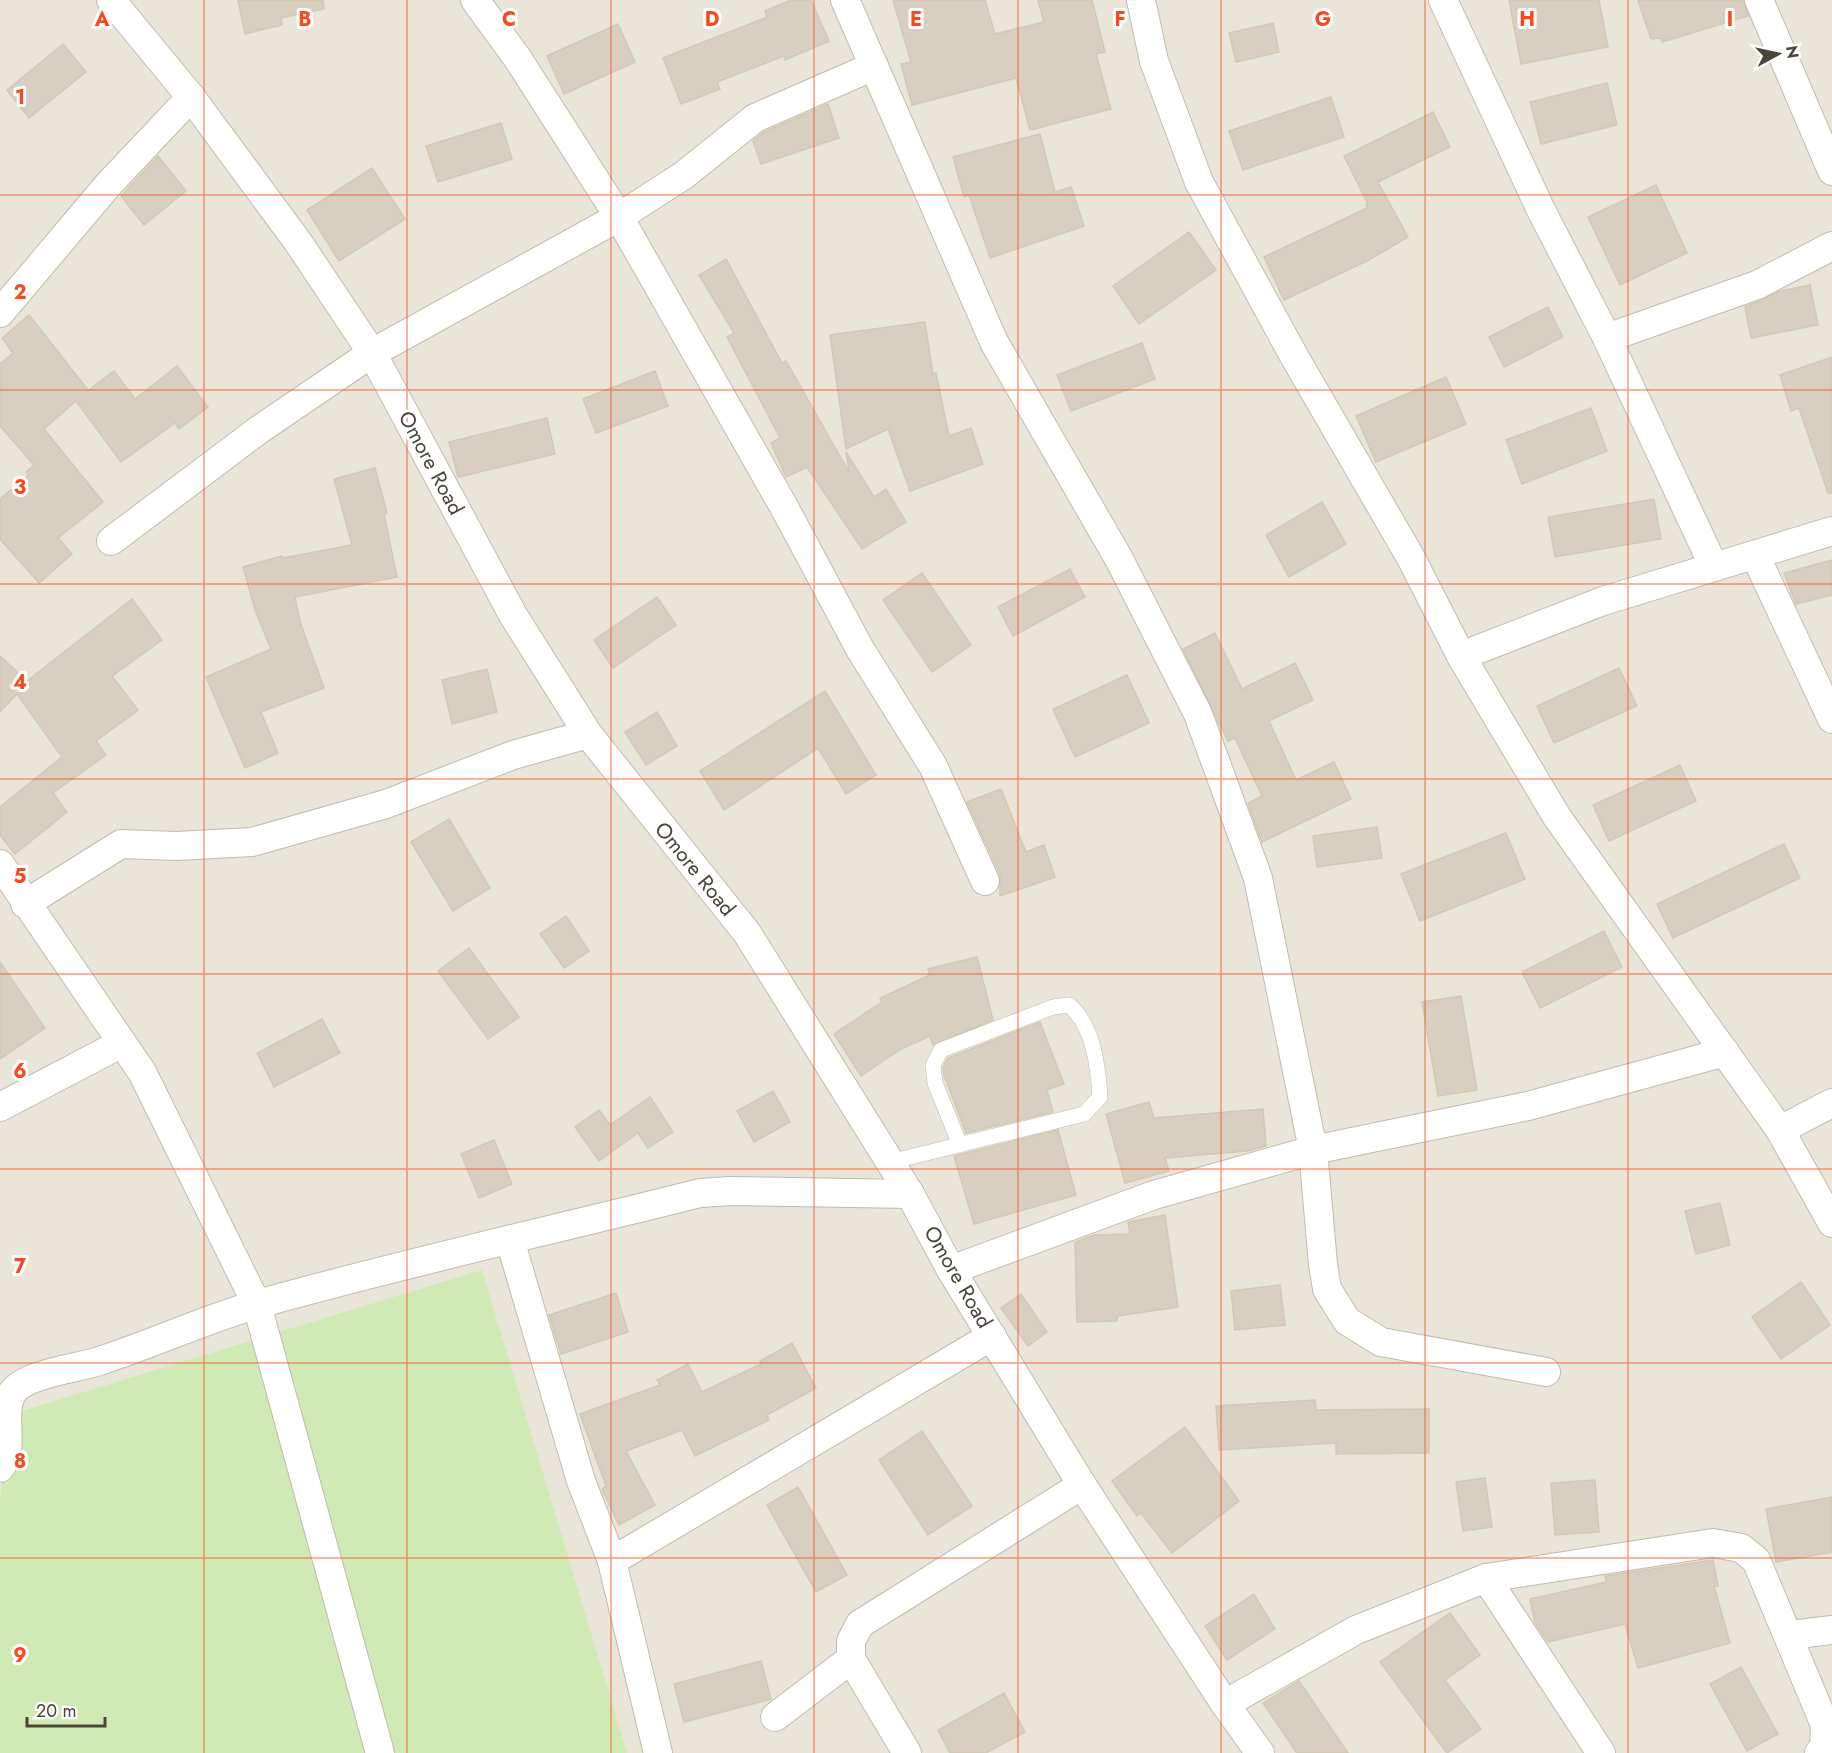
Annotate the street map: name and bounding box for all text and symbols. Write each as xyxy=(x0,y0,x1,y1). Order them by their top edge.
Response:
text: A xyxy=(94,5,110,34)
text: B xyxy=(298,5,312,34)
text: C xyxy=(502,5,516,34)
text: D xyxy=(705,5,719,34)
text: E xyxy=(910,5,922,34)
text: F xyxy=(1114,5,1126,34)
text: G xyxy=(1315,5,1331,34)
text: H xyxy=(1519,5,1535,34)
text: I xyxy=(1727,5,1733,34)
north arrow xyxy=(1748,24,1808,84)
text: N xyxy=(1780,44,1805,60)
text: 1 xyxy=(15,83,25,112)
text: 2 xyxy=(13,278,27,307)
street label: Omore Road xyxy=(391,406,471,520)
text: 3 xyxy=(14,473,26,502)
text: 4 xyxy=(13,668,27,697)
street label: Omore Road xyxy=(648,815,742,923)
text: 5 xyxy=(14,862,27,891)
text: 6 xyxy=(13,1057,27,1086)
street label: Omore Road xyxy=(917,1220,999,1334)
text: 7 xyxy=(14,1252,27,1281)
text: 8 xyxy=(14,1447,26,1476)
text: 9 xyxy=(13,1641,27,1670)
scale bar xyxy=(27,1690,105,1728)
text: 20 m xyxy=(36,1698,76,1724)

